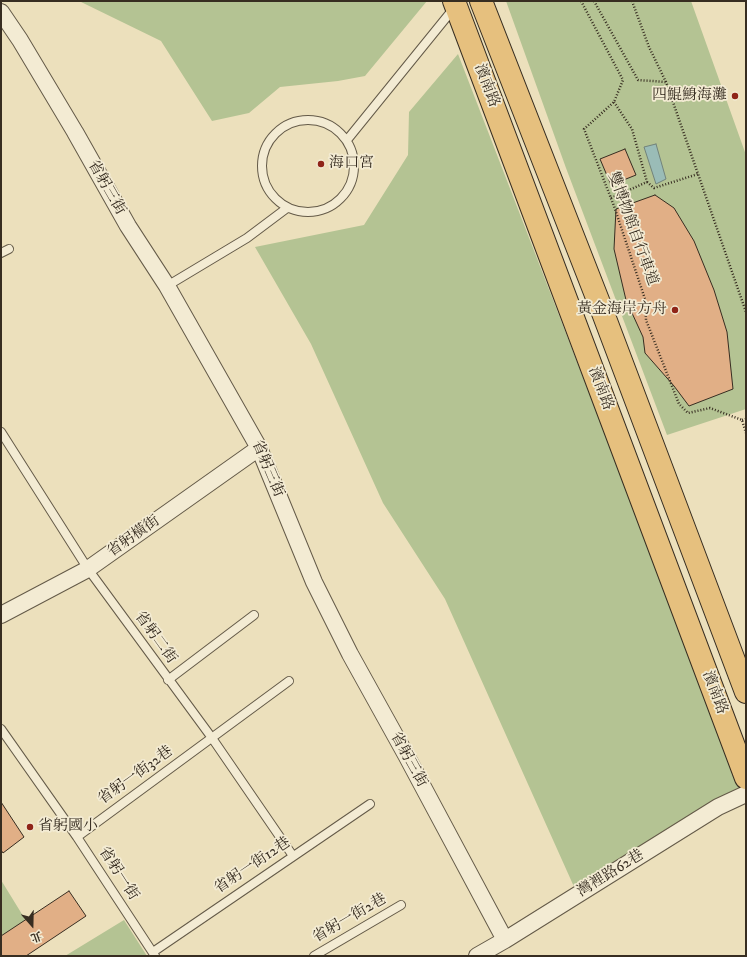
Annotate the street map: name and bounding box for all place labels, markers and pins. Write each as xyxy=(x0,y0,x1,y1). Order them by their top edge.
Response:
place label: 四鯤鯓海灘 xyxy=(652,87,727,105)
marker: 四鯤鯓海灘 xyxy=(730,91,740,101)
place label: 海口宮 xyxy=(329,155,374,173)
marker: 海口宮 xyxy=(316,159,326,169)
place label: 黃金海岸方舟 xyxy=(577,301,667,319)
marker: 黃金海岸方舟 xyxy=(670,305,680,315)
place label: 省躬國小 xyxy=(38,818,98,836)
marker: 省躬國小 xyxy=(25,822,35,832)

